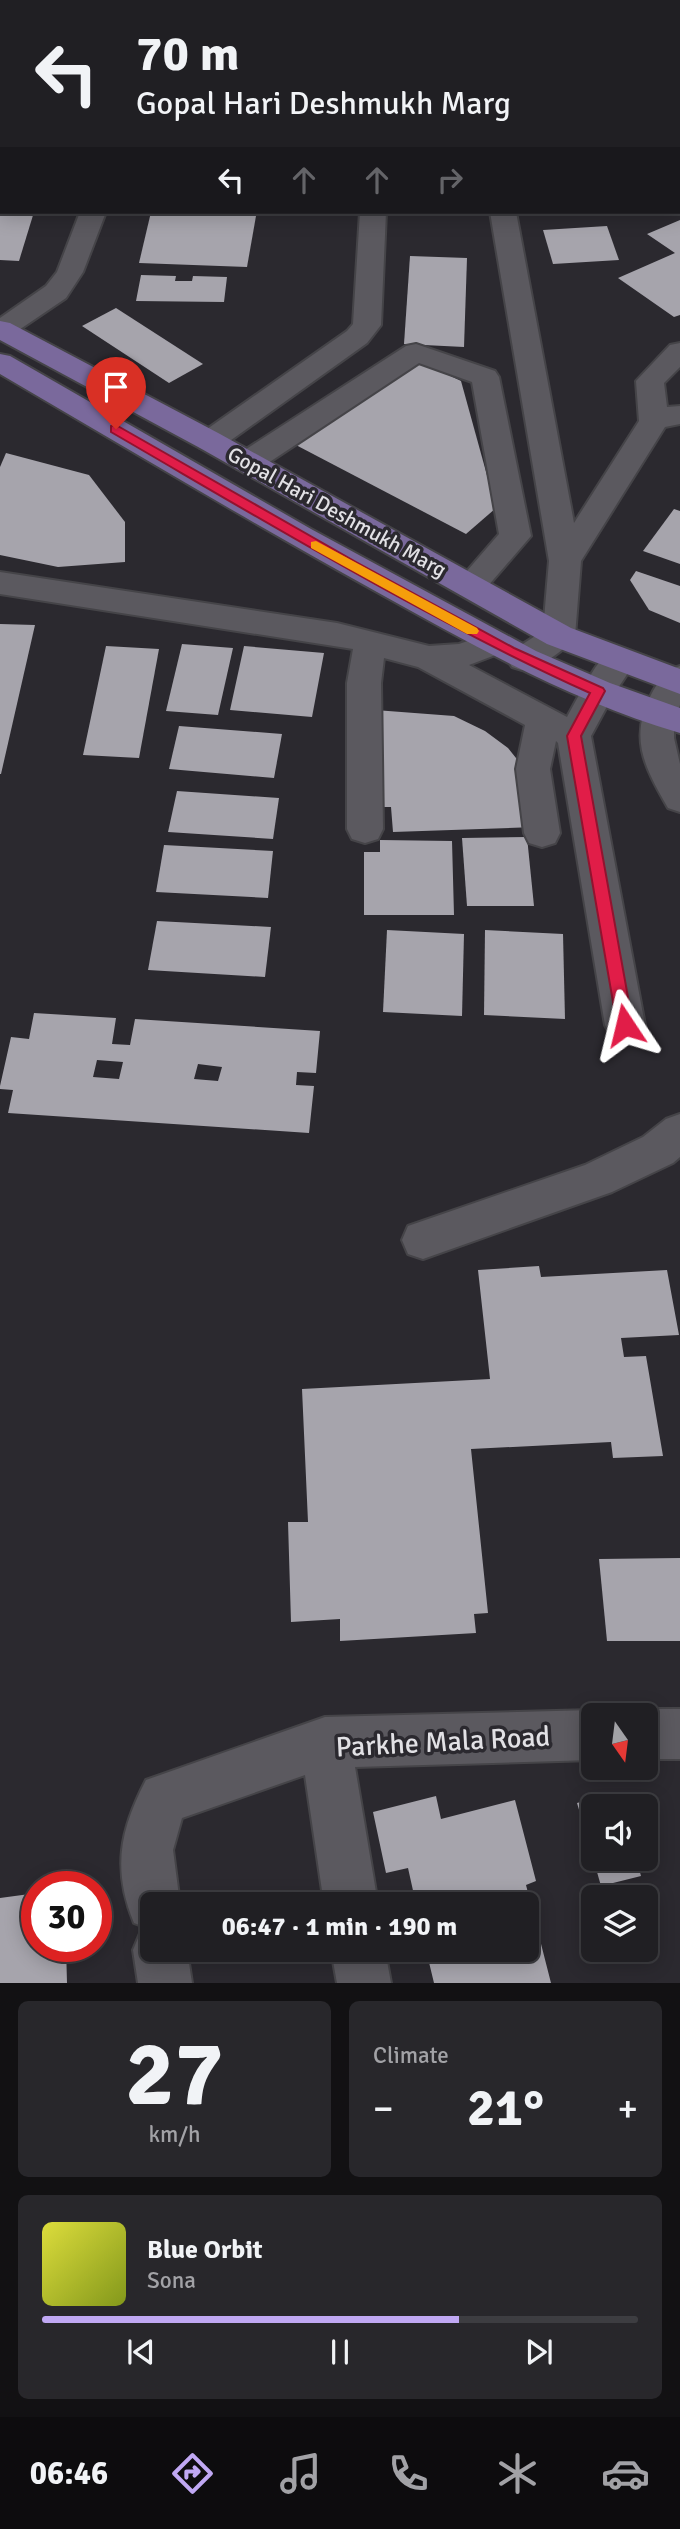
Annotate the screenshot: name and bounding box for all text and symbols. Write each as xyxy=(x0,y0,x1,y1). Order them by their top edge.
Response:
text: 70 m xyxy=(136,24,239,84)
icon: left xyxy=(21,28,112,119)
text: Gopal Hari Deshmukh Marg xyxy=(136,84,511,123)
icon: left xyxy=(212,161,250,199)
icon: ahead xyxy=(285,161,323,199)
icon: ahead xyxy=(358,161,396,199)
icon: right xyxy=(431,161,469,199)
pin xyxy=(86,357,146,429)
icon: arrive xyxy=(97,368,135,406)
street label: Gopal Hari Deshmukh Marg xyxy=(223,441,451,583)
position arrow xyxy=(588,988,662,1062)
north arrow xyxy=(581,1703,658,1780)
map controls xyxy=(581,1703,658,1962)
street label: Parkhe Mala Road xyxy=(335,1719,551,1765)
button: sound xyxy=(581,1794,658,1871)
speed limit sign: 30 xyxy=(21,1871,112,1962)
button: layers xyxy=(581,1885,658,1962)
text: 06:47 · 1 min · 190 m xyxy=(222,1911,457,1943)
text: 27 xyxy=(125,2018,224,2131)
text: Climate xyxy=(373,2041,449,2070)
text: 21° xyxy=(467,2076,544,2140)
text: − xyxy=(373,2085,394,2132)
text: + xyxy=(617,2085,638,2132)
text: km/h xyxy=(148,2120,201,2149)
text: Blue Orbit xyxy=(147,2234,263,2266)
text: Sona xyxy=(147,2266,196,2295)
icon: previous xyxy=(122,2333,160,2371)
icon: pause xyxy=(321,2333,359,2371)
icon: next xyxy=(520,2333,558,2371)
icon: directions xyxy=(168,2449,217,2498)
icon: music xyxy=(276,2449,325,2498)
icon: phone xyxy=(384,2449,433,2498)
icon: climate xyxy=(493,2449,542,2498)
icon: car xyxy=(601,2449,650,2498)
text: 06:46 xyxy=(30,2454,108,2493)

